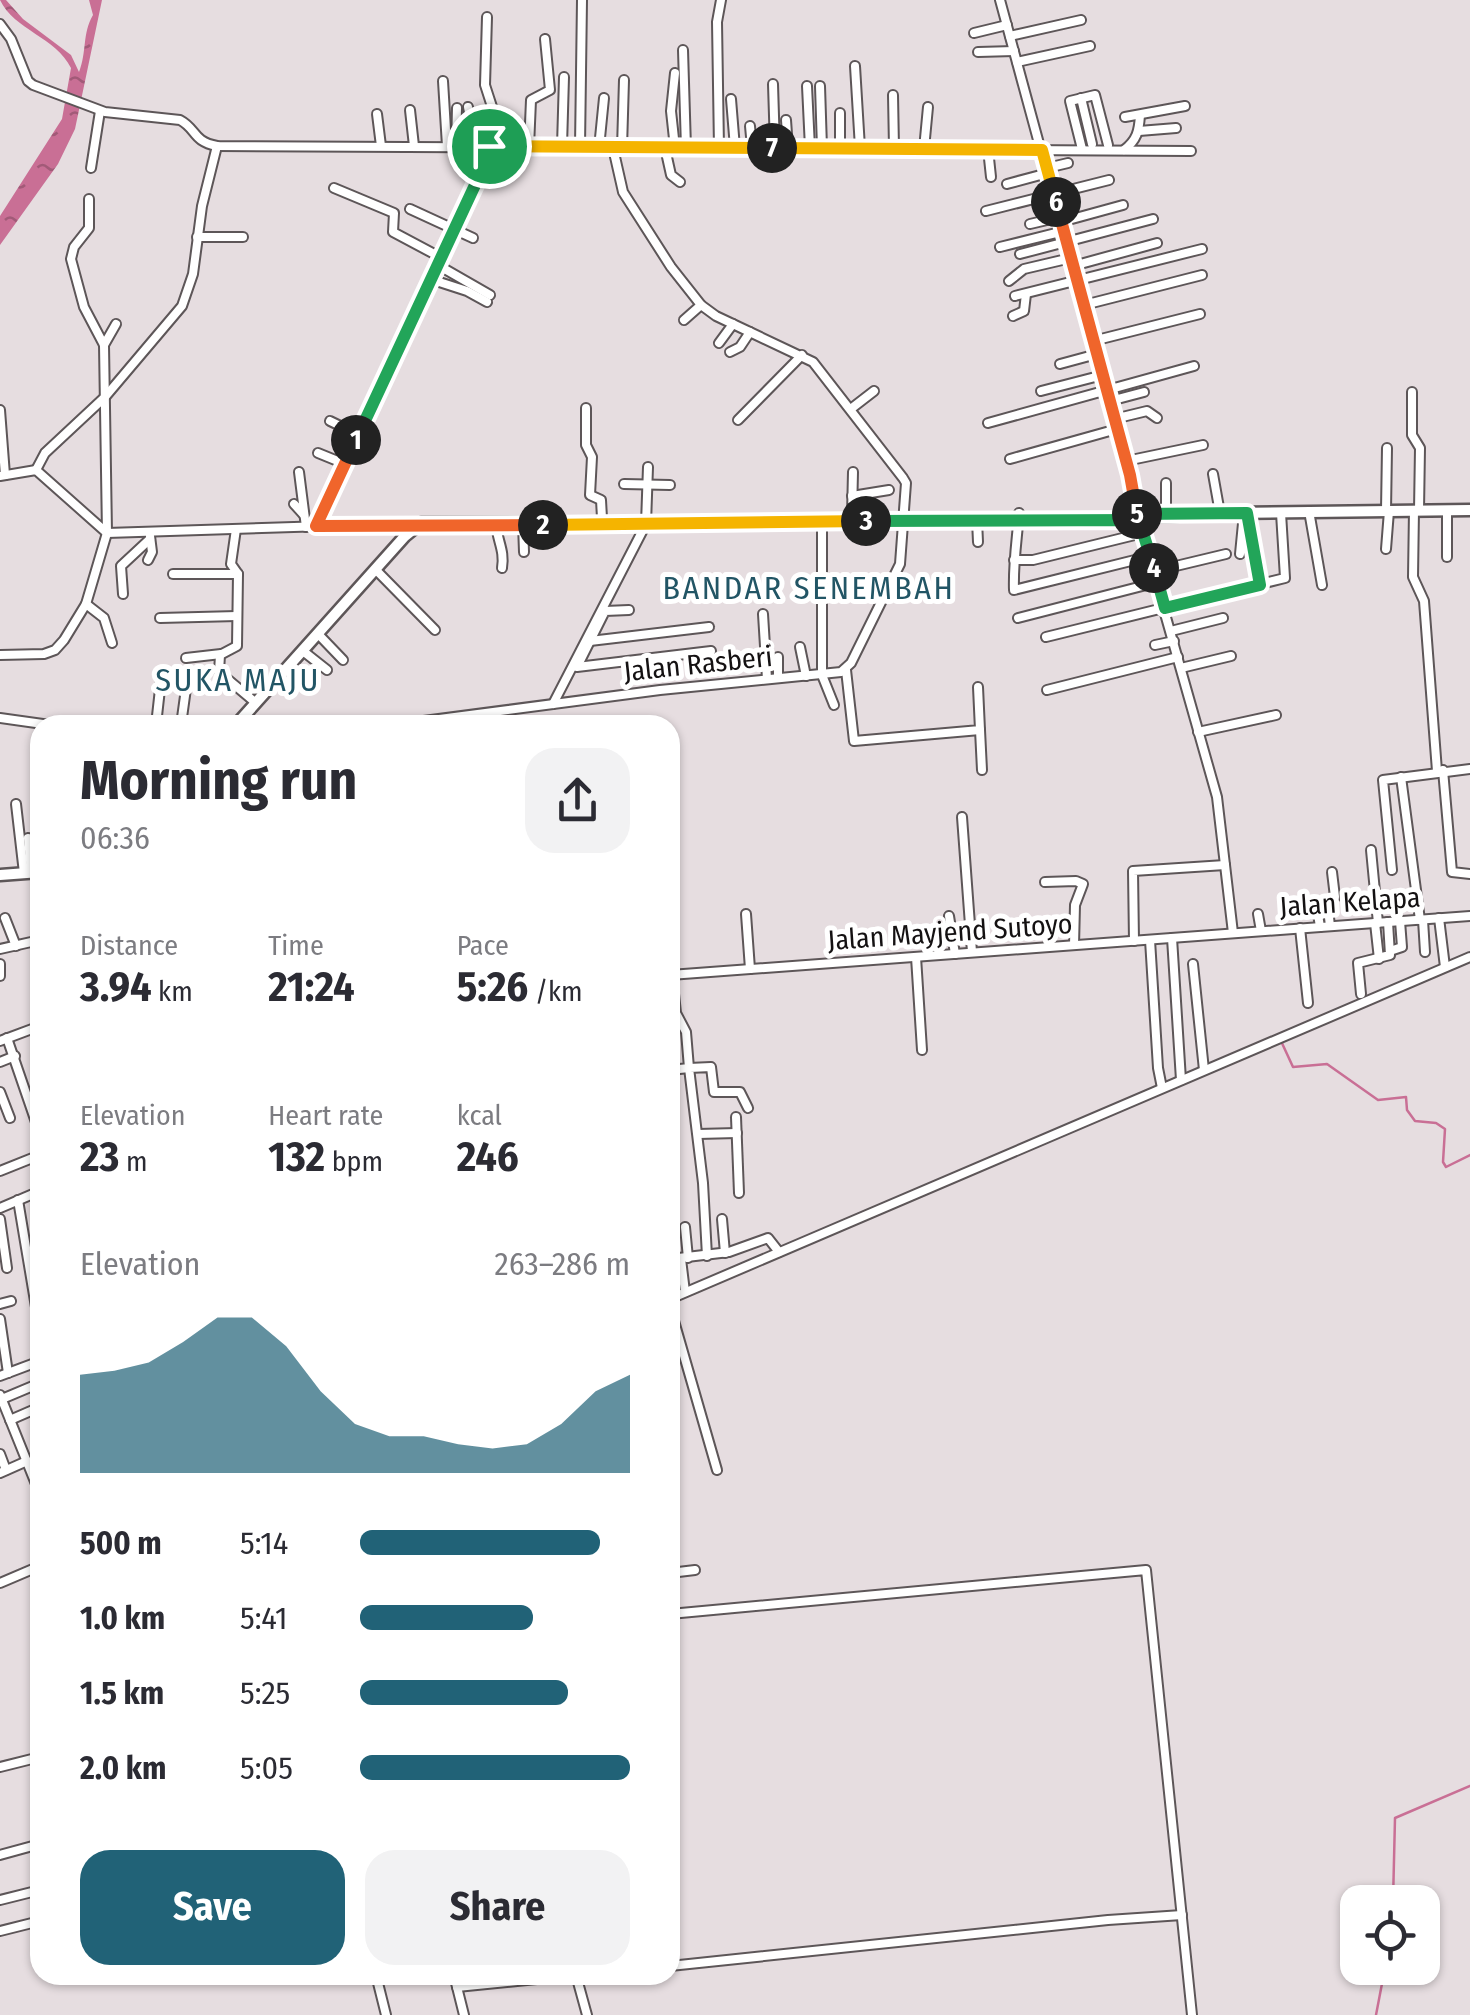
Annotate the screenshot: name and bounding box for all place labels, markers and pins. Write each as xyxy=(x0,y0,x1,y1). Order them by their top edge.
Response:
pin xyxy=(447,104,532,189)
pin: 7 xyxy=(747,123,797,173)
pin: 6 xyxy=(1031,177,1081,227)
pin: 1 xyxy=(331,415,381,465)
pin: 5 xyxy=(1112,489,1162,539)
pin: 3 xyxy=(841,496,891,546)
pin: 2 xyxy=(518,500,568,550)
pin: 4 xyxy=(1129,543,1179,593)

